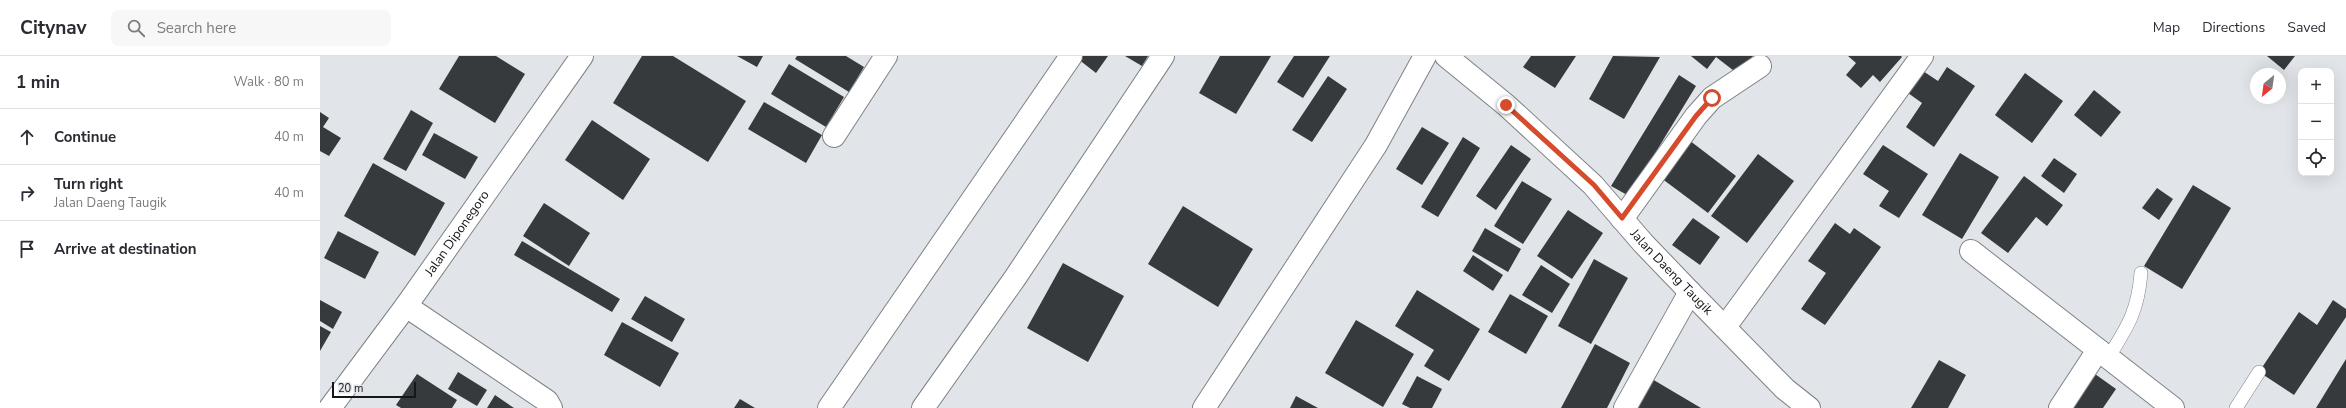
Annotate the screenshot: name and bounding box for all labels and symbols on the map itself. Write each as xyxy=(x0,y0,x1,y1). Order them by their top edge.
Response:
north arrow xyxy=(2250,68,2286,104)
route start xyxy=(1703,89,1721,107)
route end xyxy=(1497,96,1515,114)
street label: Jalan Diponegoro xyxy=(420,187,494,281)
street label: Jalan Daeng Taugik xyxy=(1625,225,1717,319)
scale bar xyxy=(332,380,416,399)

